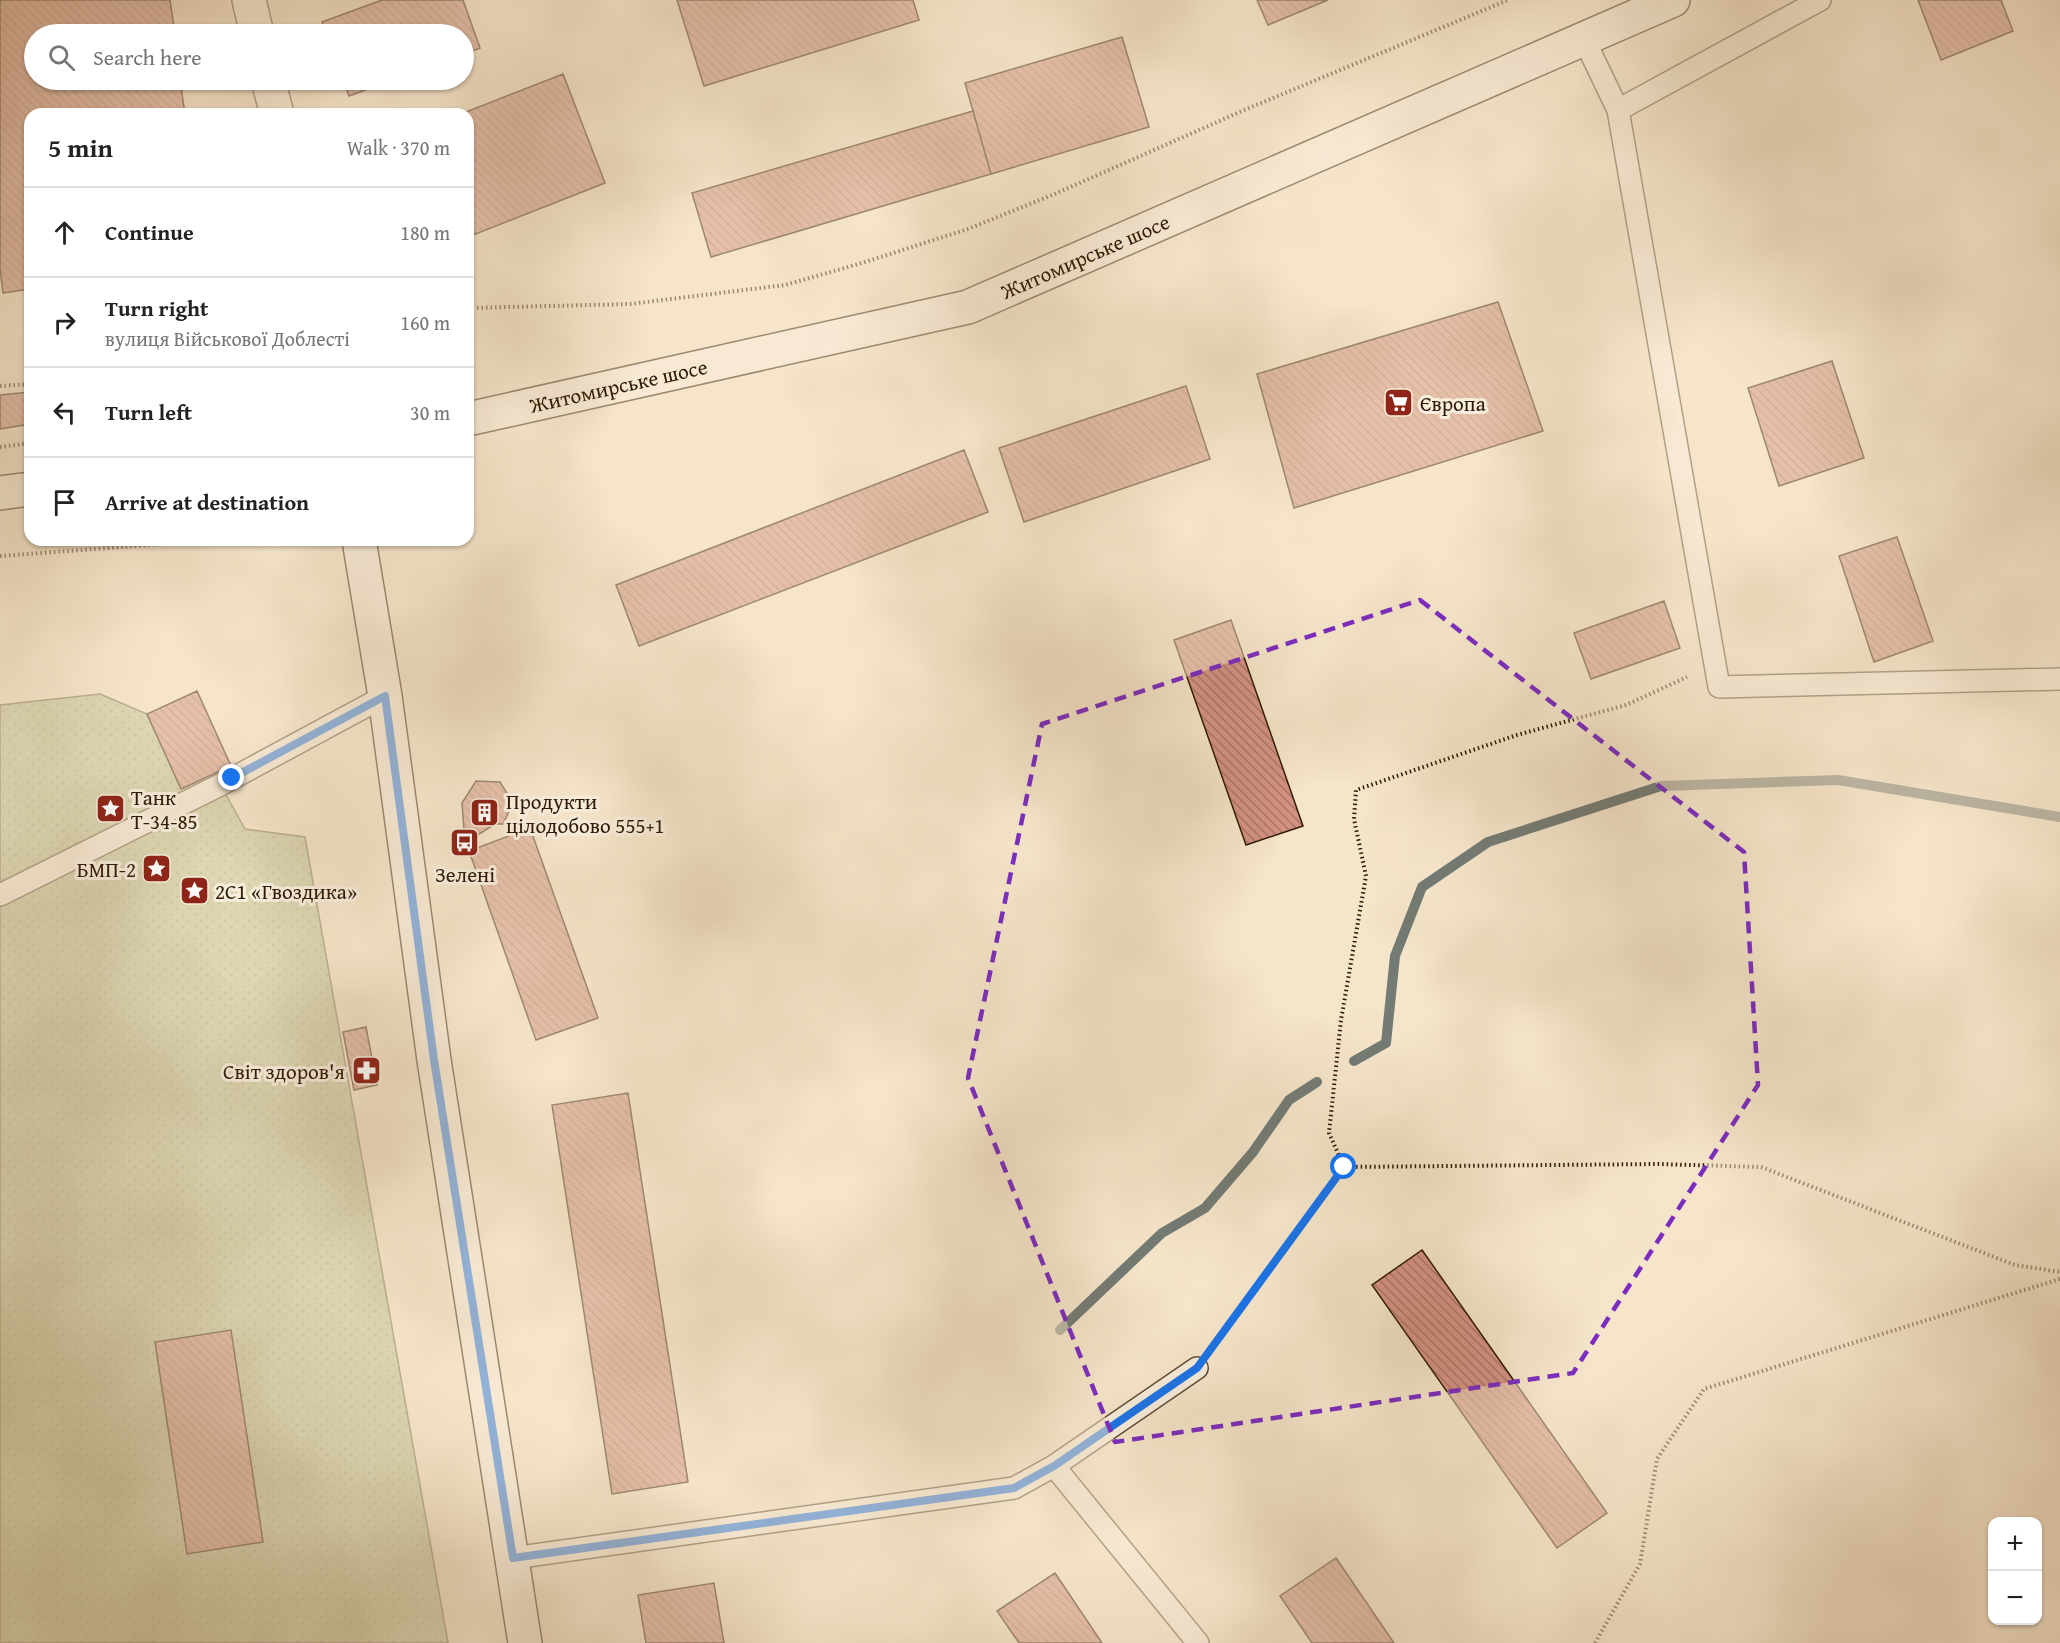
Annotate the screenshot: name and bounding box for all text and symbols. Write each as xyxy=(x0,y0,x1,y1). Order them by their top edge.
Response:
search box xyxy=(24,24,474,90)
icon: search xyxy=(45,41,78,74)
text: Search here xyxy=(93,41,202,73)
text: 5 min xyxy=(48,128,113,167)
text: Walk · 370 m xyxy=(347,133,450,162)
street label: Житомирське шосе xyxy=(995,206,1174,307)
icon: ahead xyxy=(48,216,81,249)
text: Continue xyxy=(105,216,194,248)
text: 180 m xyxy=(400,218,450,247)
text: Turn right xyxy=(105,292,208,324)
icon: right xyxy=(48,306,81,339)
text: 160 m xyxy=(400,308,450,337)
text: вулиця Військової Доблесті xyxy=(105,324,350,353)
street label: Житомирське шосе xyxy=(525,350,710,421)
supermarket icon: Європа xyxy=(1383,387,1415,419)
place label: Європа xyxy=(1420,388,1486,419)
icon: left xyxy=(48,396,81,429)
text: Turn left xyxy=(105,396,192,428)
text: 30 m xyxy=(410,398,450,427)
icon: arrive xyxy=(48,486,81,519)
text: Arrive at destination xyxy=(105,486,309,518)
route end xyxy=(218,764,244,790)
place label: Танк Т-34-85 xyxy=(131,782,198,837)
place label: Продукти цілодобово 555+1 xyxy=(506,786,664,841)
place icon: Танк Т-34-85 xyxy=(94,793,126,825)
building icon: Продукти цілодобово 555+1 xyxy=(469,797,501,829)
bus stop icon: Зелені xyxy=(449,827,481,859)
place icon: БМП-2 xyxy=(141,853,173,885)
place label: БМП-2 xyxy=(77,854,136,885)
place label: Зелені xyxy=(435,859,495,890)
place icon: 2С1 «Гвоздика» xyxy=(178,875,210,907)
place label: 2С1 «Гвоздика» xyxy=(215,876,357,907)
pharmacy icon: Світ здоров'я xyxy=(350,1055,382,1087)
place label: Світ здоров'я xyxy=(223,1056,345,1087)
route start xyxy=(1330,1153,1356,1179)
map controls xyxy=(1988,1517,2042,1625)
button: + xyxy=(1988,1517,2042,1571)
button: − xyxy=(1988,1571,2042,1625)

